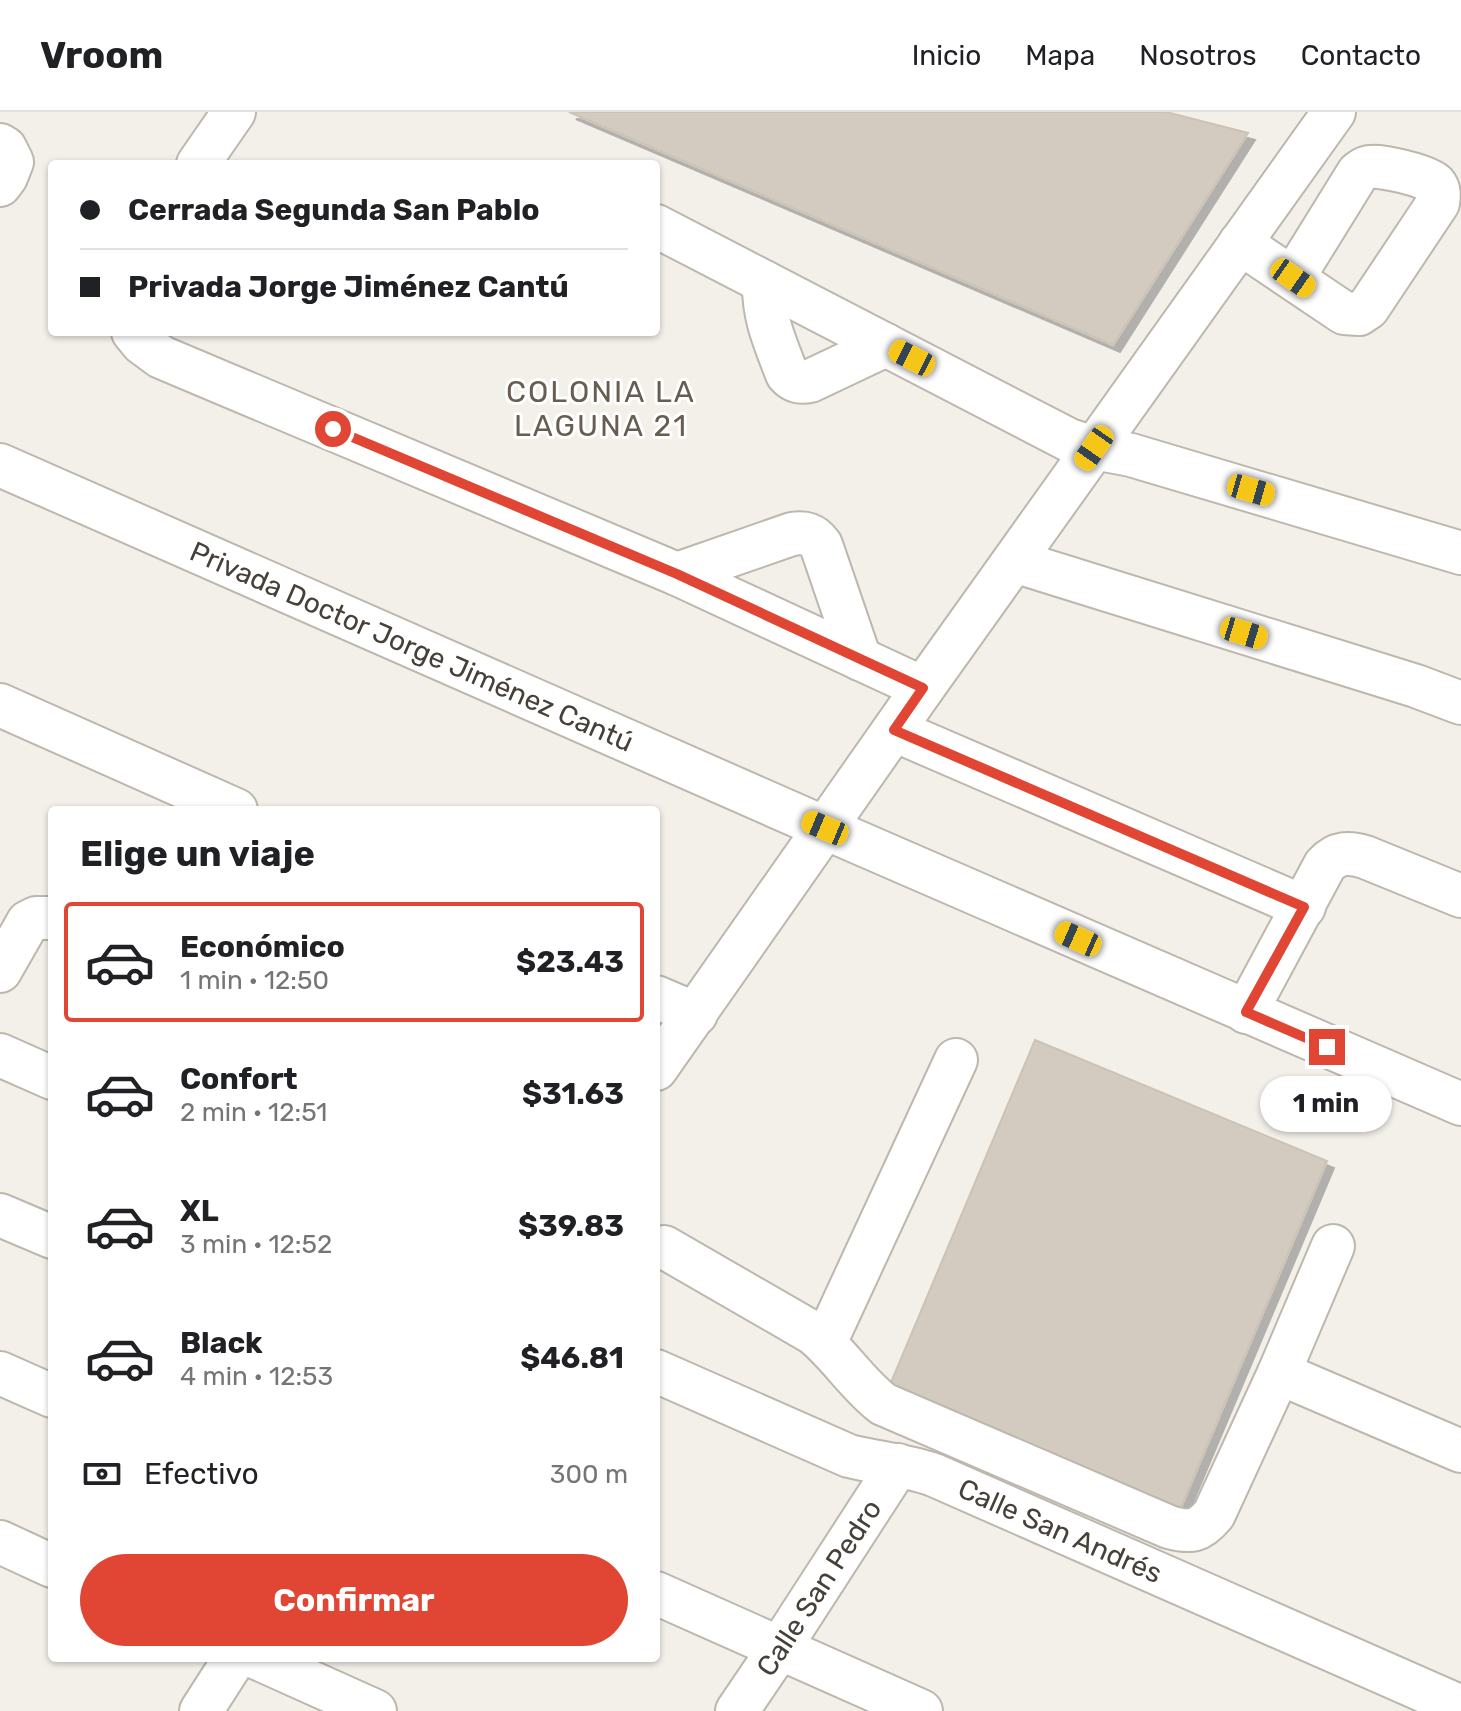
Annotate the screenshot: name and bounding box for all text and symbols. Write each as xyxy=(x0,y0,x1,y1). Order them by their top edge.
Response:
text: Vroom xyxy=(40,32,163,78)
text: Inicio xyxy=(912,39,981,72)
text: Mapa xyxy=(1025,39,1095,72)
text: Nosotros xyxy=(1139,39,1257,72)
text: Contacto xyxy=(1301,39,1421,72)
text: Cerrada Segunda San Pablo xyxy=(128,192,540,228)
car xyxy=(1266,254,1320,302)
text: Privada Jorge Jiménez Cantú xyxy=(128,269,569,305)
car xyxy=(885,336,939,380)
district label: COLONIA LA LAGUNA 21 xyxy=(506,374,696,444)
route start xyxy=(315,411,351,447)
car xyxy=(1070,421,1118,475)
car xyxy=(1225,472,1277,508)
street label: Privada Doctor Jorge Jiménez Cantú xyxy=(185,534,639,758)
car xyxy=(1218,615,1270,651)
car xyxy=(798,808,852,848)
text: Elige un viaje xyxy=(80,832,315,875)
car xyxy=(1051,918,1105,960)
icon: car xyxy=(84,926,156,998)
text: Económico xyxy=(180,929,345,965)
text: $23.43 xyxy=(516,944,624,980)
text: 1 min · 12:50 xyxy=(180,965,329,996)
route end xyxy=(1309,1029,1345,1065)
icon: car xyxy=(84,1058,156,1130)
text: Confort xyxy=(180,1061,298,1097)
callout: 1 min xyxy=(1261,1075,1393,1131)
text: $31.63 xyxy=(522,1076,624,1112)
text: 1 min xyxy=(1293,1088,1359,1119)
text: 2 min · 12:51 xyxy=(180,1097,327,1128)
icon: car xyxy=(84,1190,156,1262)
text: XL xyxy=(180,1193,219,1229)
text: $39.83 xyxy=(518,1208,624,1244)
text: 3 min · 12:52 xyxy=(180,1229,332,1260)
icon: car xyxy=(84,1322,156,1394)
text: Black xyxy=(180,1325,263,1361)
text: $46.81 xyxy=(520,1340,624,1376)
text: 4 min · 12:53 xyxy=(180,1361,333,1392)
icon: cash xyxy=(80,1452,124,1496)
text: Efectivo xyxy=(144,1456,259,1492)
text: 300 m xyxy=(550,1459,628,1490)
street label: Calle San Andrés xyxy=(953,1471,1167,1590)
street label: Calle San Pedro xyxy=(749,1493,888,1682)
button: Confirmar xyxy=(80,1554,628,1646)

